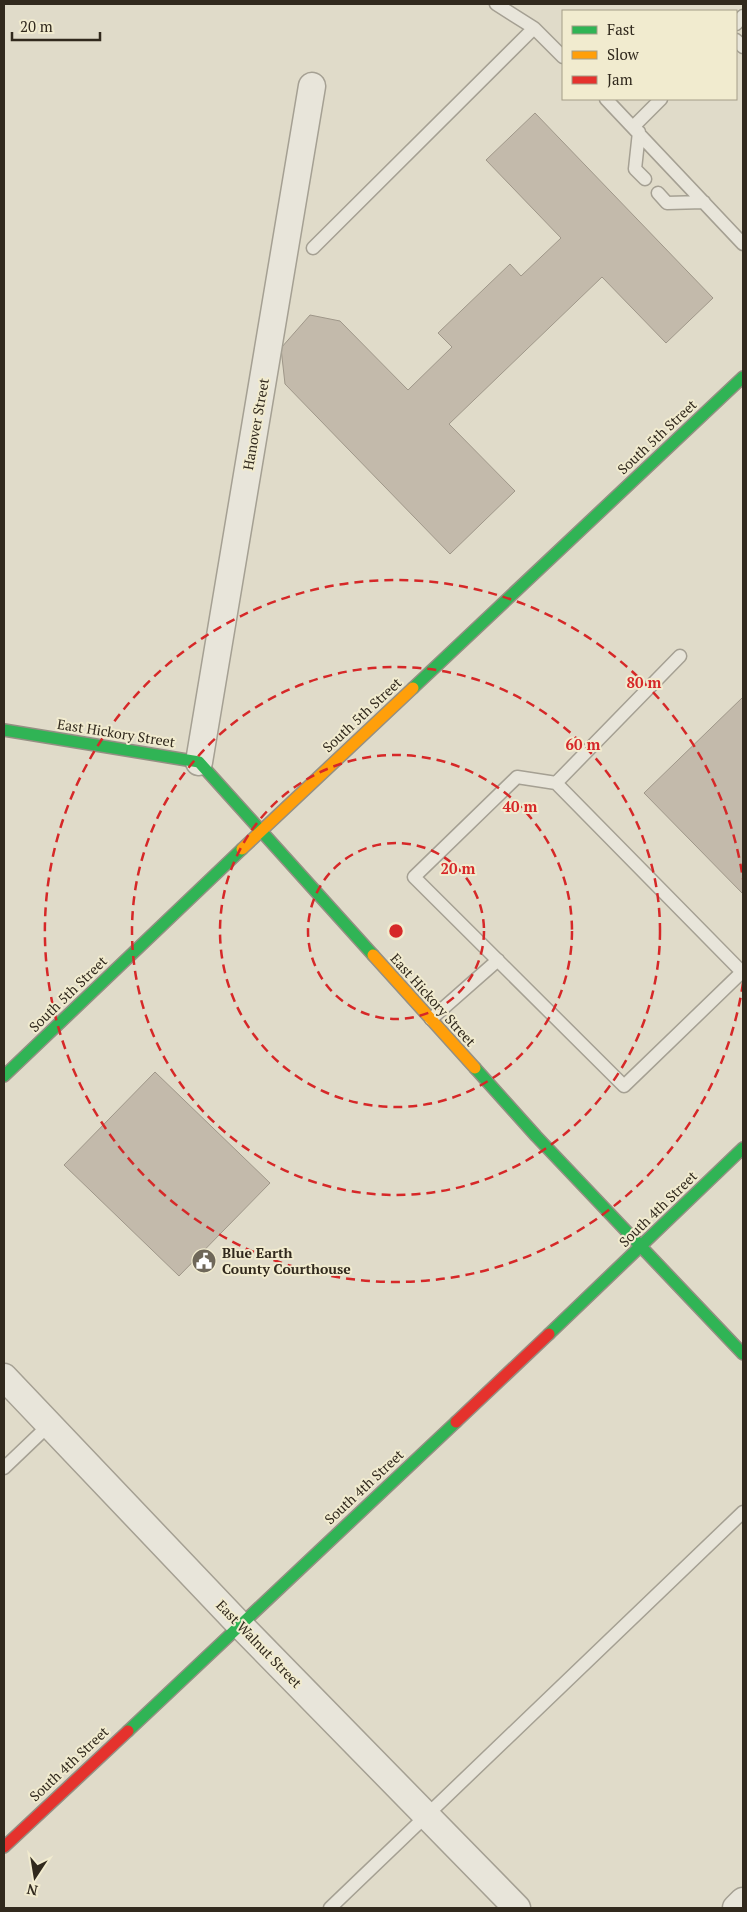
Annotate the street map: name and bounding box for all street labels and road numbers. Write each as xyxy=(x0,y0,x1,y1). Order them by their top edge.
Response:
street label: Hanover Street xyxy=(238,376,273,471)
street label: South 5th Street xyxy=(613,394,701,478)
street label: South 5th Street xyxy=(318,672,406,756)
street label: East Hickory Street xyxy=(56,714,177,751)
street label: East Hickory Street xyxy=(386,949,481,1051)
street label: South 5th Street xyxy=(24,951,111,1036)
street label: South 4th Street xyxy=(614,1166,701,1251)
street label: South 4th Street xyxy=(320,1444,408,1528)
street label: East Walnut Street xyxy=(212,1595,307,1692)
street label: South 4th Street xyxy=(25,1721,113,1805)

